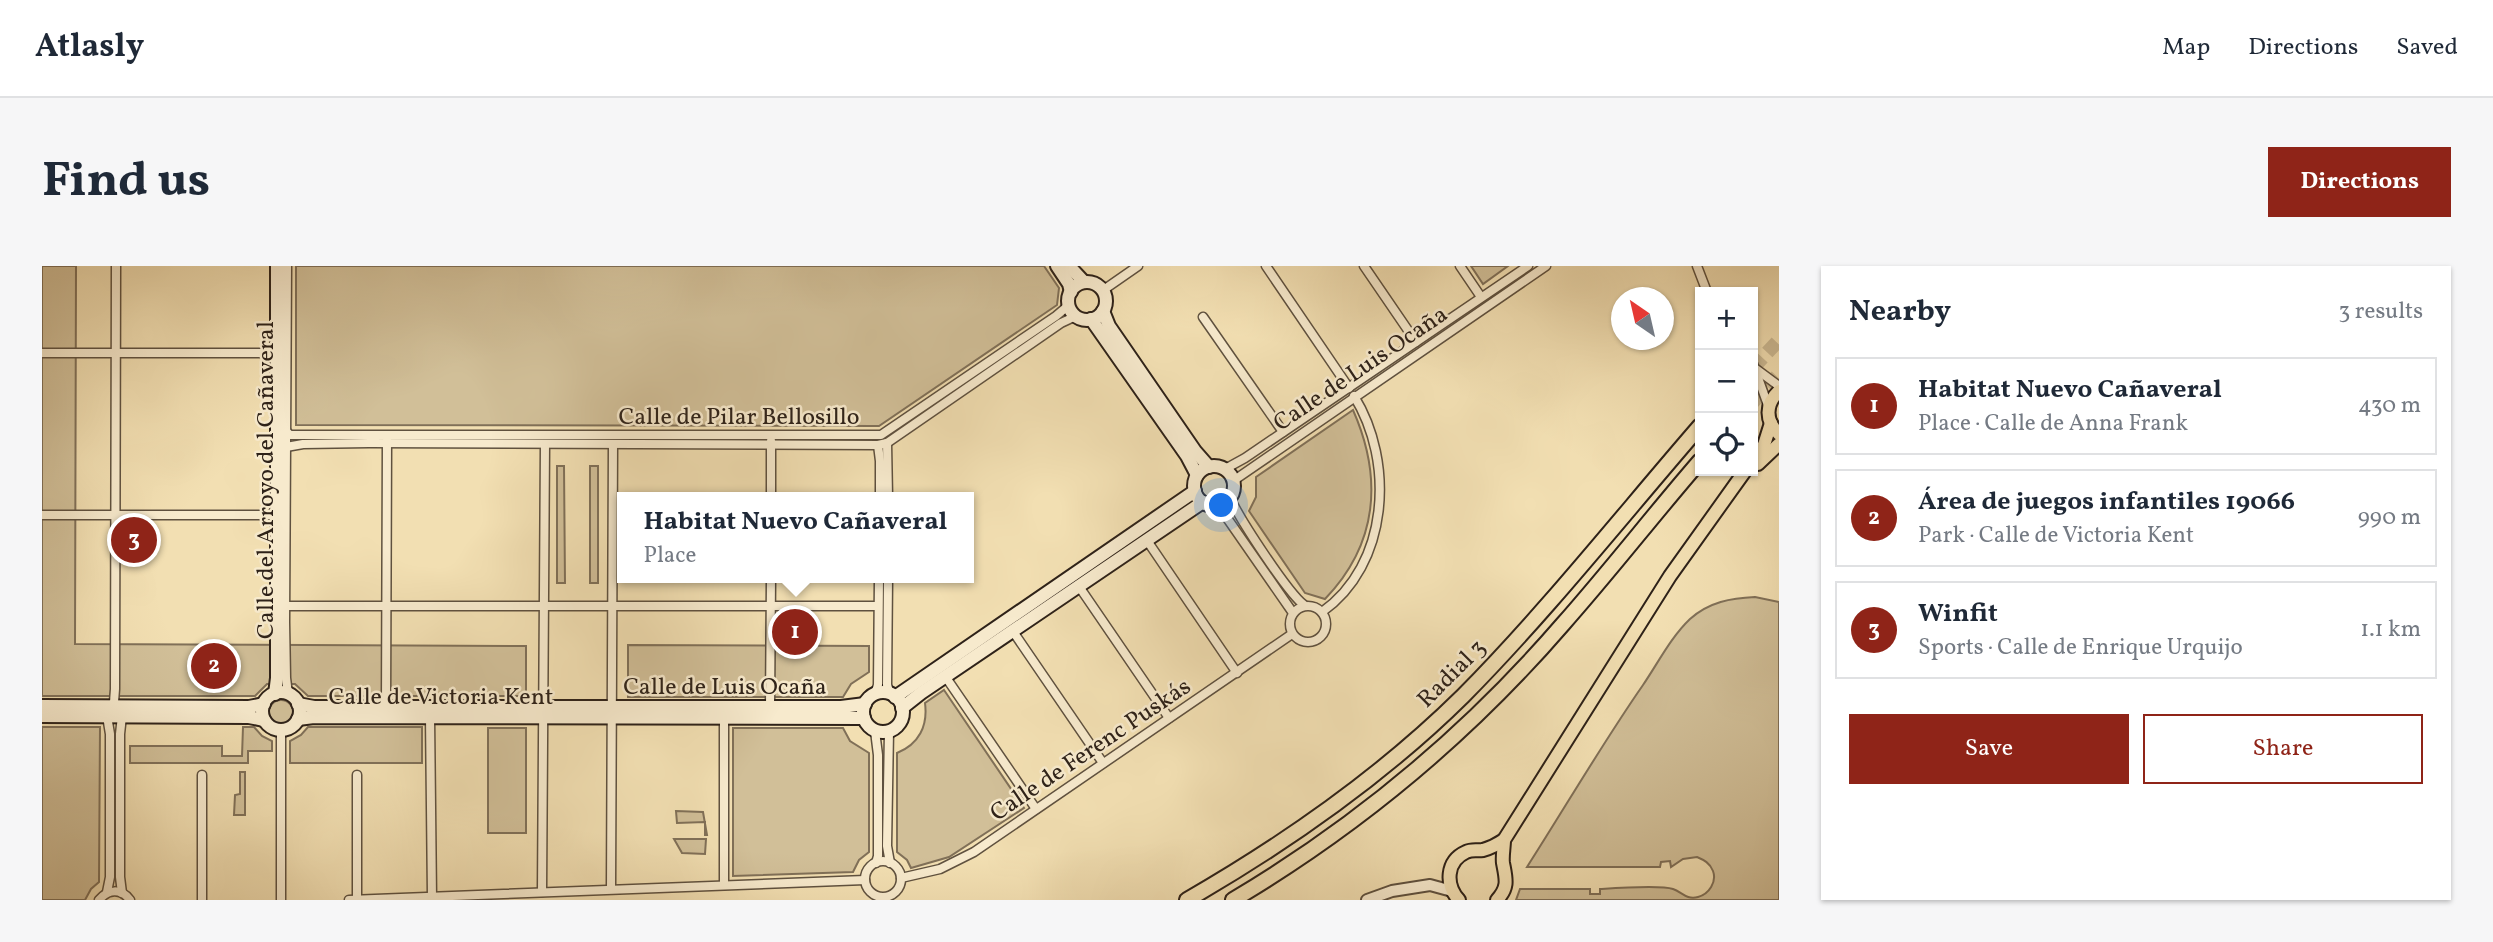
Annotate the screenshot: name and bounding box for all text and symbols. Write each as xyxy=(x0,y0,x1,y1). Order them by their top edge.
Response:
text: Atlasly xyxy=(35,25,144,71)
text: Map xyxy=(2162,31,2210,65)
text: Directions xyxy=(2248,31,2358,65)
text: Saved xyxy=(2396,31,2458,65)
button: Directions xyxy=(2268,147,2451,217)
text: Find us xyxy=(42,148,210,217)
north arrow xyxy=(1611,287,1674,350)
map controls xyxy=(1695,287,1758,476)
button: + xyxy=(1695,287,1758,350)
text: Nearby xyxy=(1849,291,1951,333)
text: 3 results xyxy=(2338,296,2423,328)
street label: Calle de Luis Ocaña xyxy=(1267,299,1455,441)
street label: Calle del Arroyo del Cañaveral xyxy=(250,321,284,639)
button: − xyxy=(1695,350,1758,413)
text: Habitat Nuevo Cañaveral xyxy=(1918,372,2222,408)
text: 1 xyxy=(1869,390,1879,422)
text: 430 m xyxy=(2358,390,2421,422)
street label: Calle de Pilar Bellosillo xyxy=(618,401,860,435)
text: Place · Calle de Anna Frank xyxy=(1918,408,2188,440)
button: locate xyxy=(1695,413,1758,476)
text: Área de juegos infantiles 19066 xyxy=(1918,484,2295,520)
your location xyxy=(1204,488,1238,522)
popup xyxy=(617,492,974,583)
text: 2 xyxy=(1868,502,1880,534)
text: 990 m xyxy=(2358,502,2421,534)
text: Habitat Nuevo Cañaveral xyxy=(644,504,947,540)
pin: 3 xyxy=(111,514,157,566)
text: Park · Calle de Victoria Kent xyxy=(1918,520,2194,552)
text: Place xyxy=(644,540,696,572)
text: Winfit xyxy=(1918,596,1998,632)
pin: 1 xyxy=(772,606,818,658)
text: 3 xyxy=(1868,614,1880,646)
text: 1.1 km xyxy=(2360,614,2421,646)
street label: Radial 3 xyxy=(1410,632,1495,717)
text: Sports · Calle de Enrique Urquijo xyxy=(1918,632,2243,664)
pin: 2 xyxy=(191,640,237,692)
street label: Calle de Luis Ocaña xyxy=(623,671,827,705)
street label: Calle de Ferenc Puskás xyxy=(984,671,1198,831)
street label: Calle de Victoria Kent xyxy=(329,681,553,715)
button: Save xyxy=(1849,714,2129,784)
button: Share xyxy=(2143,714,2423,784)

